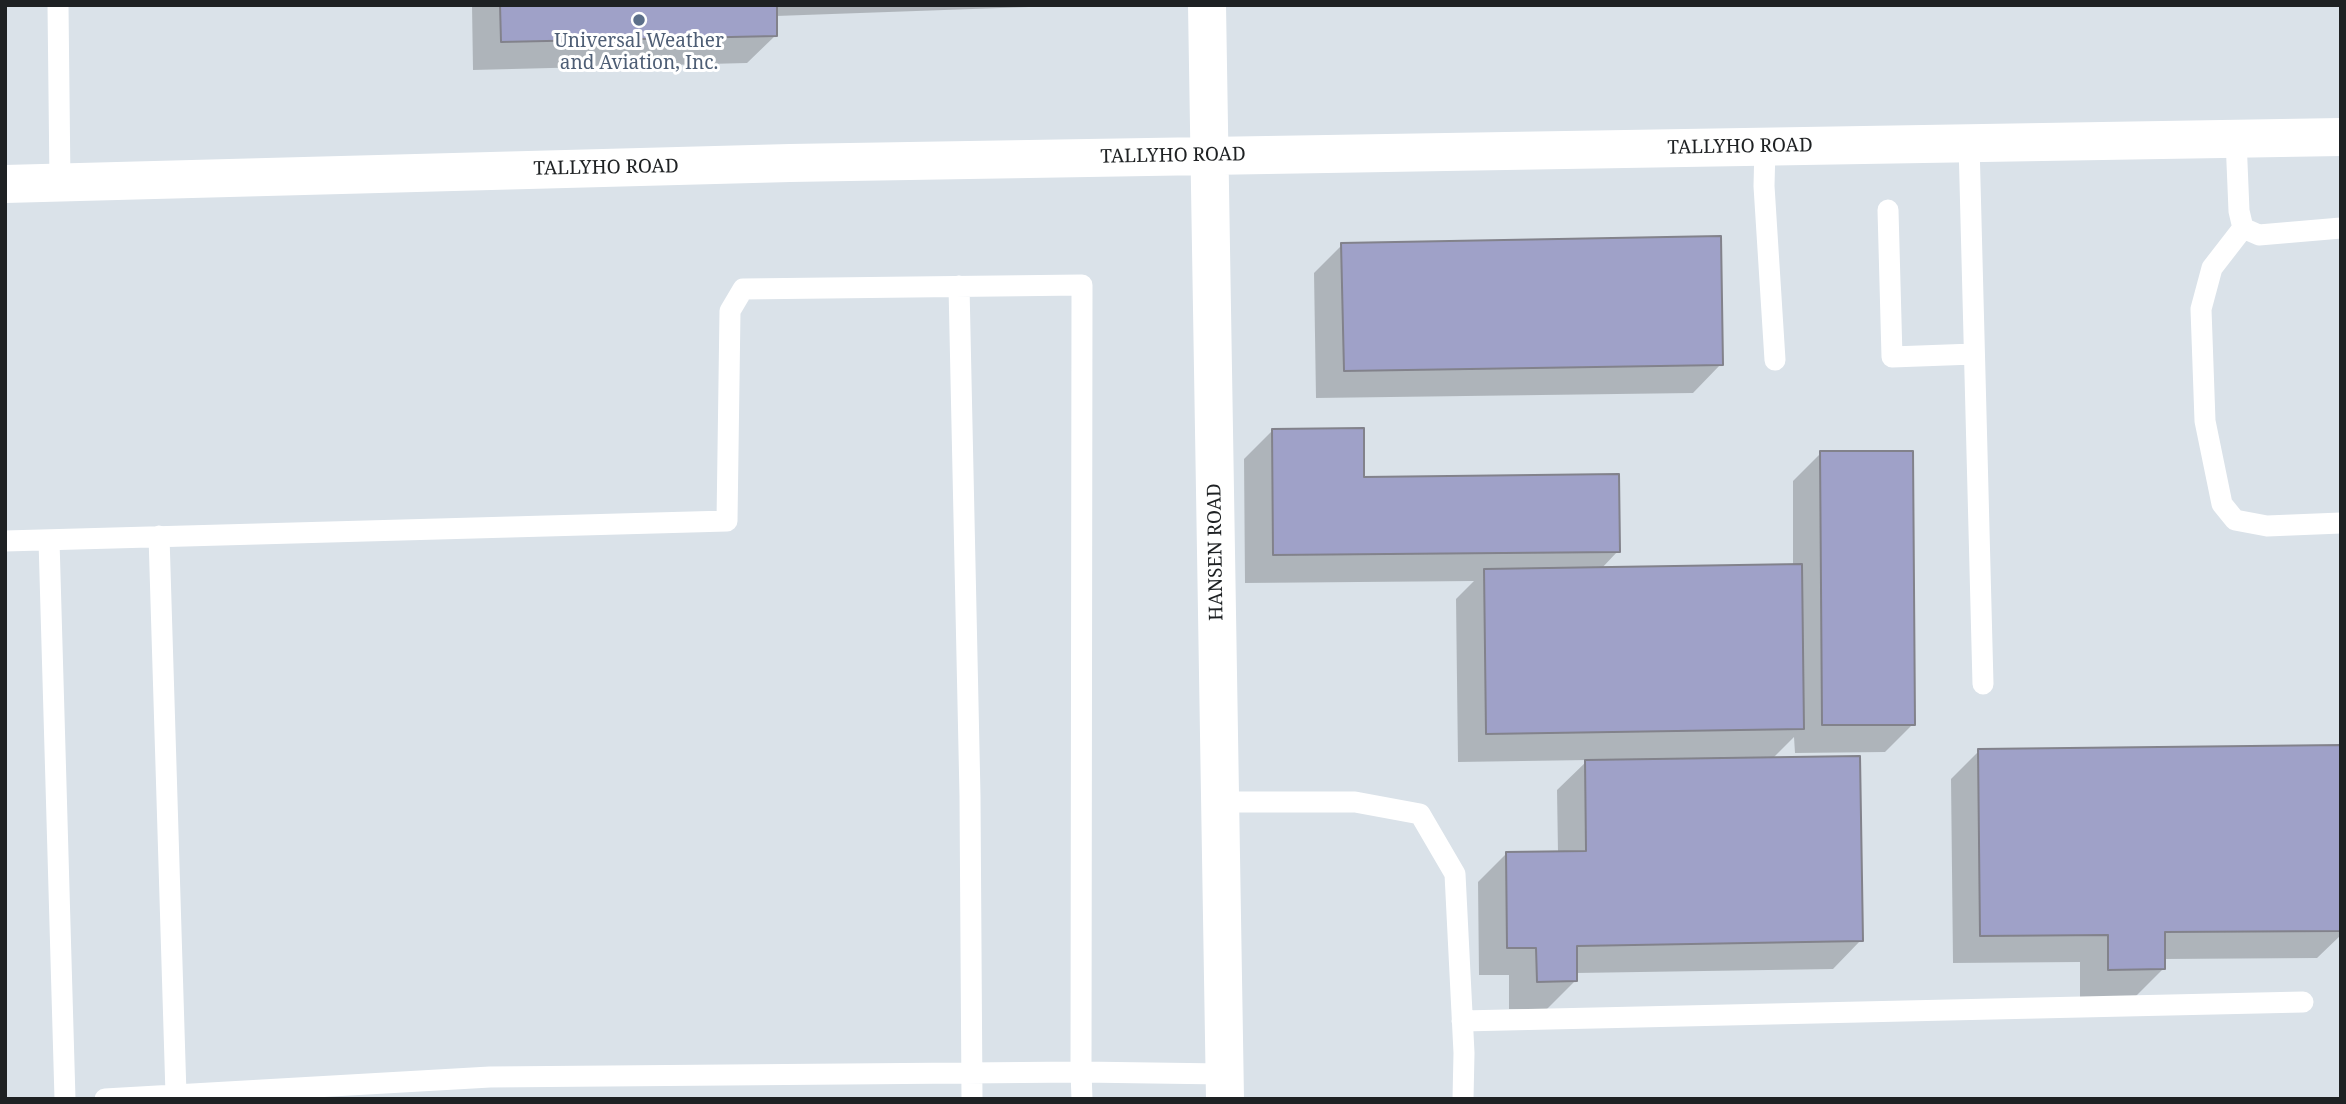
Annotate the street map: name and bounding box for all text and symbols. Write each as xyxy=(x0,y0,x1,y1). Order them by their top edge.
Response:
marker: Universal Weather and Aviation, Inc. xyxy=(631,12,647,28)
place label: Universal Weather and Aviation, Inc. xyxy=(554,31,724,75)
street label: TALLYHO ROAD xyxy=(1667,134,1813,160)
street label: TALLYHO ROAD xyxy=(1100,143,1246,169)
street label: TALLYHO ROAD xyxy=(533,155,679,181)
street label: HANSEN ROAD xyxy=(1203,483,1229,621)

